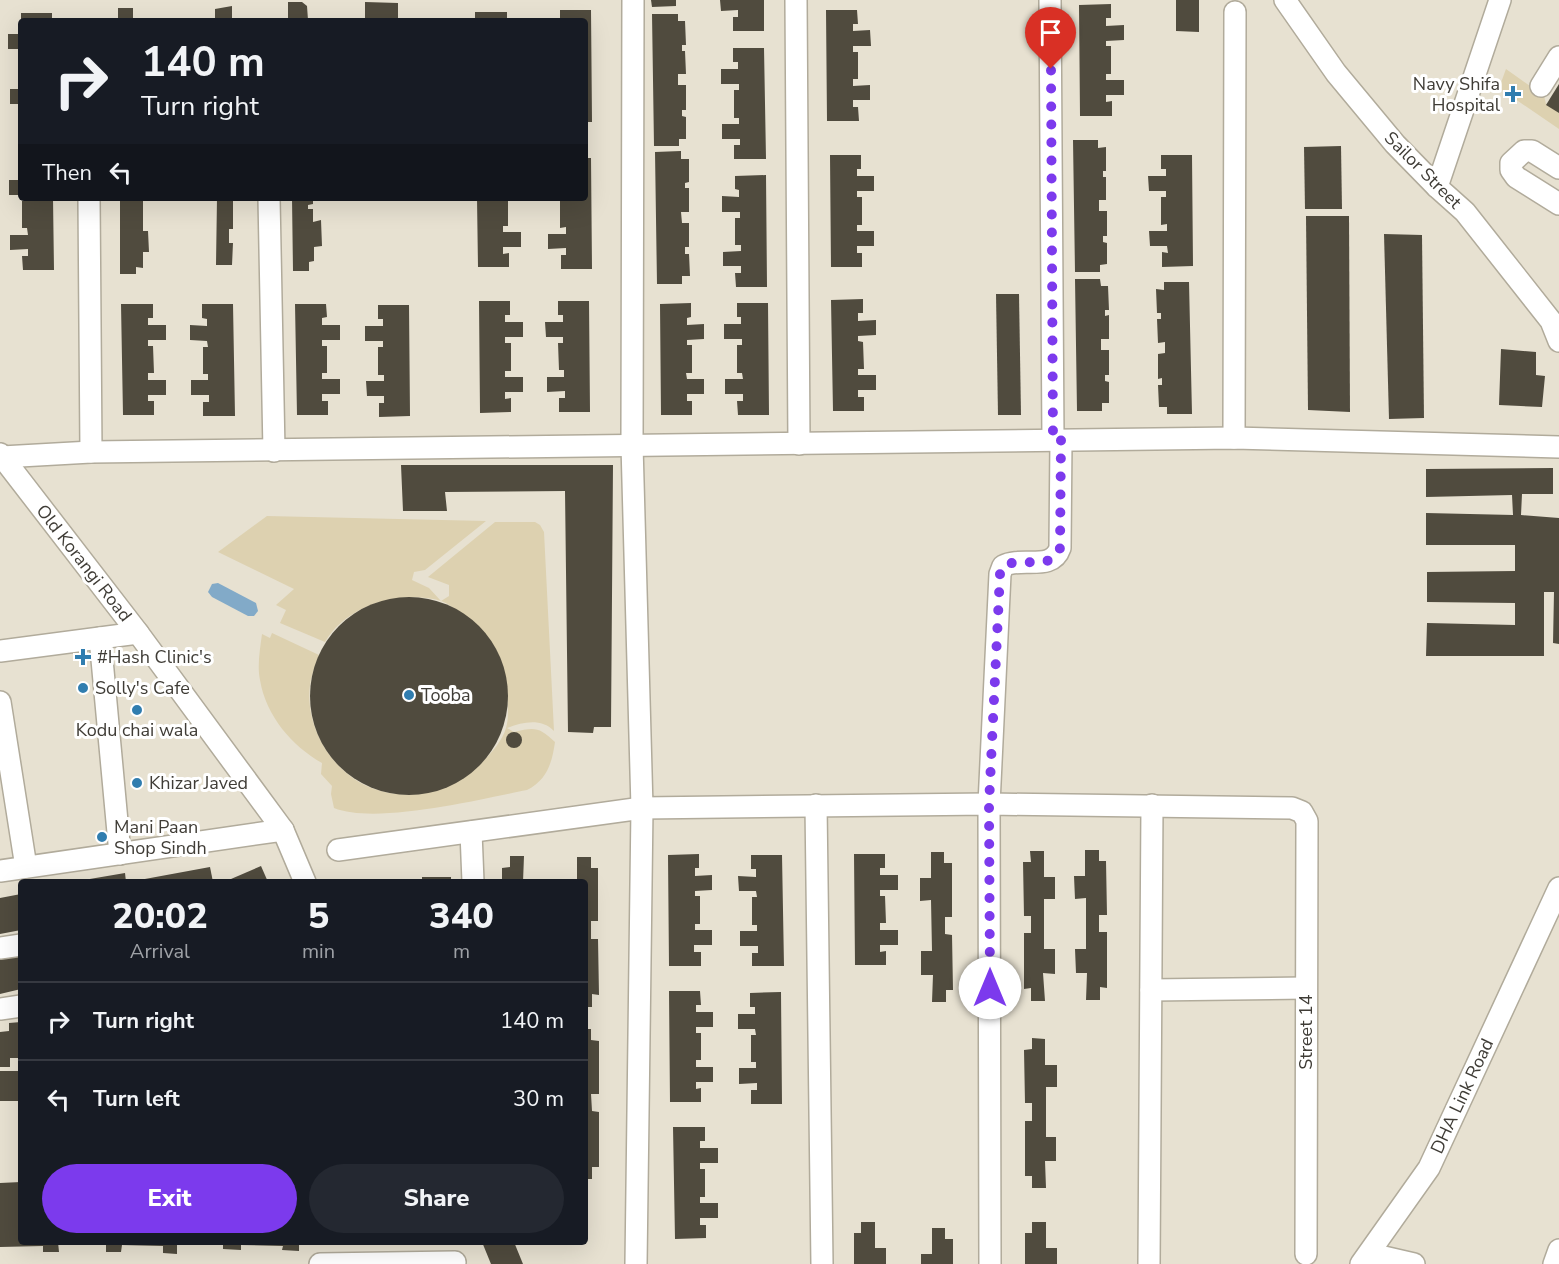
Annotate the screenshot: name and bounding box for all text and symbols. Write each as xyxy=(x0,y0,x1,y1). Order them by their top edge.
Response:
pin xyxy=(1025,7,1076,69)
icon: arrive xyxy=(1034,16,1067,49)
text: 140 m xyxy=(141,34,265,91)
icon: right xyxy=(42,42,120,120)
place label: Navy Shifa Hospital xyxy=(1413,72,1501,117)
marker: Navy Shifa Hospital xyxy=(1504,85,1522,103)
text: Turn right xyxy=(141,88,259,125)
street label: Sailor Street xyxy=(1379,126,1467,214)
icon: left xyxy=(104,156,137,189)
text: Then xyxy=(42,158,92,188)
street label: Old Korangi Road xyxy=(31,499,137,627)
place label: #Hash Clinic's xyxy=(97,645,212,669)
marker: #Hash Clinic's xyxy=(74,648,92,666)
place label: Solly's Cafe xyxy=(95,676,190,700)
marker: Solly's Cafe xyxy=(76,681,90,695)
place label: Tooba xyxy=(421,683,471,707)
marker: Tooba xyxy=(402,688,416,702)
marker: Kodu chai wala xyxy=(130,703,144,717)
place label: Kodu chai wala xyxy=(76,718,198,742)
place label: Khizar Javed xyxy=(149,771,248,795)
marker: Khizar Javed xyxy=(130,776,144,790)
place label: Mani Paan Shop Sindh xyxy=(114,815,207,860)
marker: Mani Paan Shop Sindh xyxy=(95,830,109,844)
text: 20:02 xyxy=(112,892,208,941)
text: 5 xyxy=(308,892,329,941)
text: 340 xyxy=(429,892,494,941)
text: Arrival xyxy=(130,938,190,965)
text: min xyxy=(302,938,335,965)
text: m xyxy=(453,938,470,965)
position arrow xyxy=(958,956,1022,1020)
street label: Street 14 xyxy=(1294,994,1318,1070)
icon: right xyxy=(42,1005,75,1038)
text: Turn right xyxy=(93,1006,194,1036)
text: 140 m xyxy=(500,1006,564,1036)
street label: DHA Link Road xyxy=(1425,1035,1499,1157)
icon: left xyxy=(42,1083,75,1116)
text: Turn left xyxy=(93,1084,180,1114)
text: 30 m xyxy=(513,1084,564,1114)
button: Exit xyxy=(42,1164,297,1233)
button: Share xyxy=(309,1164,564,1233)

